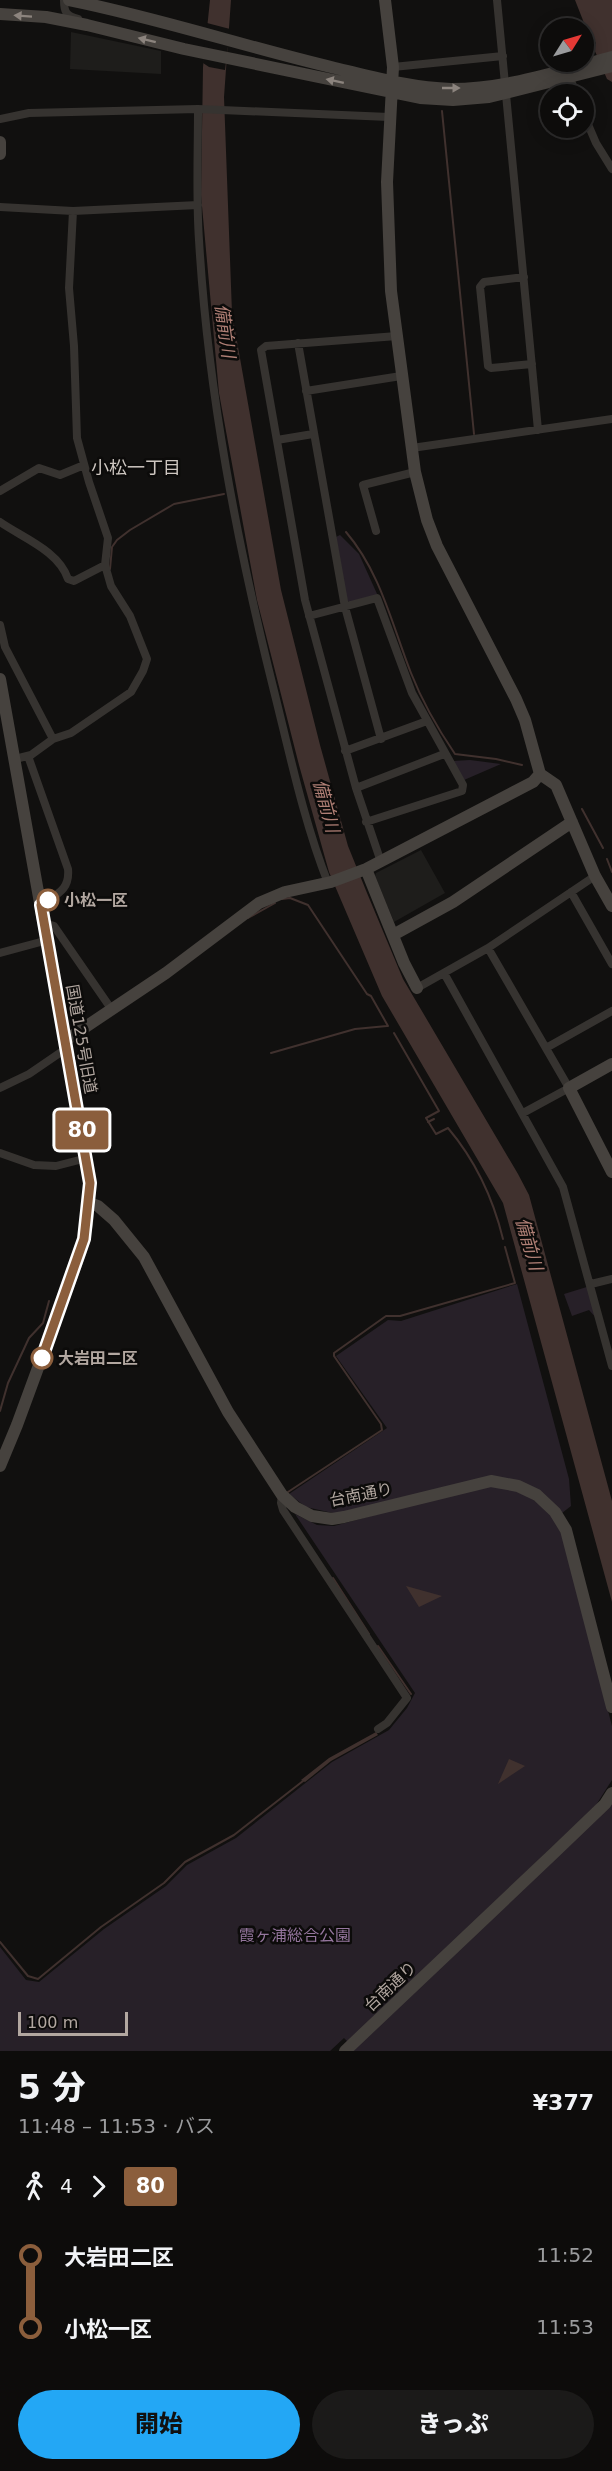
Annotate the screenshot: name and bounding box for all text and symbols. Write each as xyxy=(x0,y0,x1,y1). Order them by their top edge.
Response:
one-way arrow xyxy=(14,11,33,20)
north arrow xyxy=(540,18,594,72)
map controls xyxy=(540,18,594,138)
one-way arrow xyxy=(138,35,157,45)
one-way arrow xyxy=(326,75,345,85)
one-way arrow xyxy=(441,83,460,93)
button: locate xyxy=(540,84,594,138)
water label: 備前川 xyxy=(211,303,240,361)
district label: 小松一丁目 xyxy=(91,457,181,478)
water label: 備前川 xyxy=(309,777,344,837)
marker: 小松一区 xyxy=(37,889,59,911)
place label: 小松一区 xyxy=(64,891,128,910)
street label: 国道125号旧道 xyxy=(63,983,100,1095)
line badge: 80 xyxy=(55,1110,109,1150)
text: 80 xyxy=(67,1118,97,1142)
water label: 備前川 xyxy=(512,1215,548,1275)
marker: 大岩田二区 xyxy=(31,1347,53,1369)
place label: 大岩田二区 xyxy=(58,1349,138,1368)
street label: 台南通り xyxy=(328,1479,394,1510)
park label: 霞ヶ浦総合公園 xyxy=(239,1926,351,1945)
street label: 台南通り xyxy=(360,1958,420,2015)
scale bar xyxy=(18,2009,128,2036)
text: 100 m xyxy=(27,2013,78,2032)
text: 5 分 xyxy=(18,2068,85,2107)
text: ¥377 xyxy=(533,2090,594,2115)
text: 11:48 – 11:53 · バス xyxy=(18,2114,215,2138)
icon: walk xyxy=(18,2170,51,2203)
icon: forward xyxy=(82,2170,115,2203)
text: 4 xyxy=(60,2174,73,2198)
text: 80 xyxy=(136,2174,165,2198)
text: 11:52 xyxy=(536,2243,594,2267)
text: 大岩田二区 xyxy=(64,2245,174,2270)
text: 11:53 xyxy=(536,2315,594,2339)
text: 小松一区 xyxy=(64,2317,152,2342)
button: 開始 xyxy=(18,2390,300,2459)
button: きっぷ xyxy=(312,2390,594,2459)

